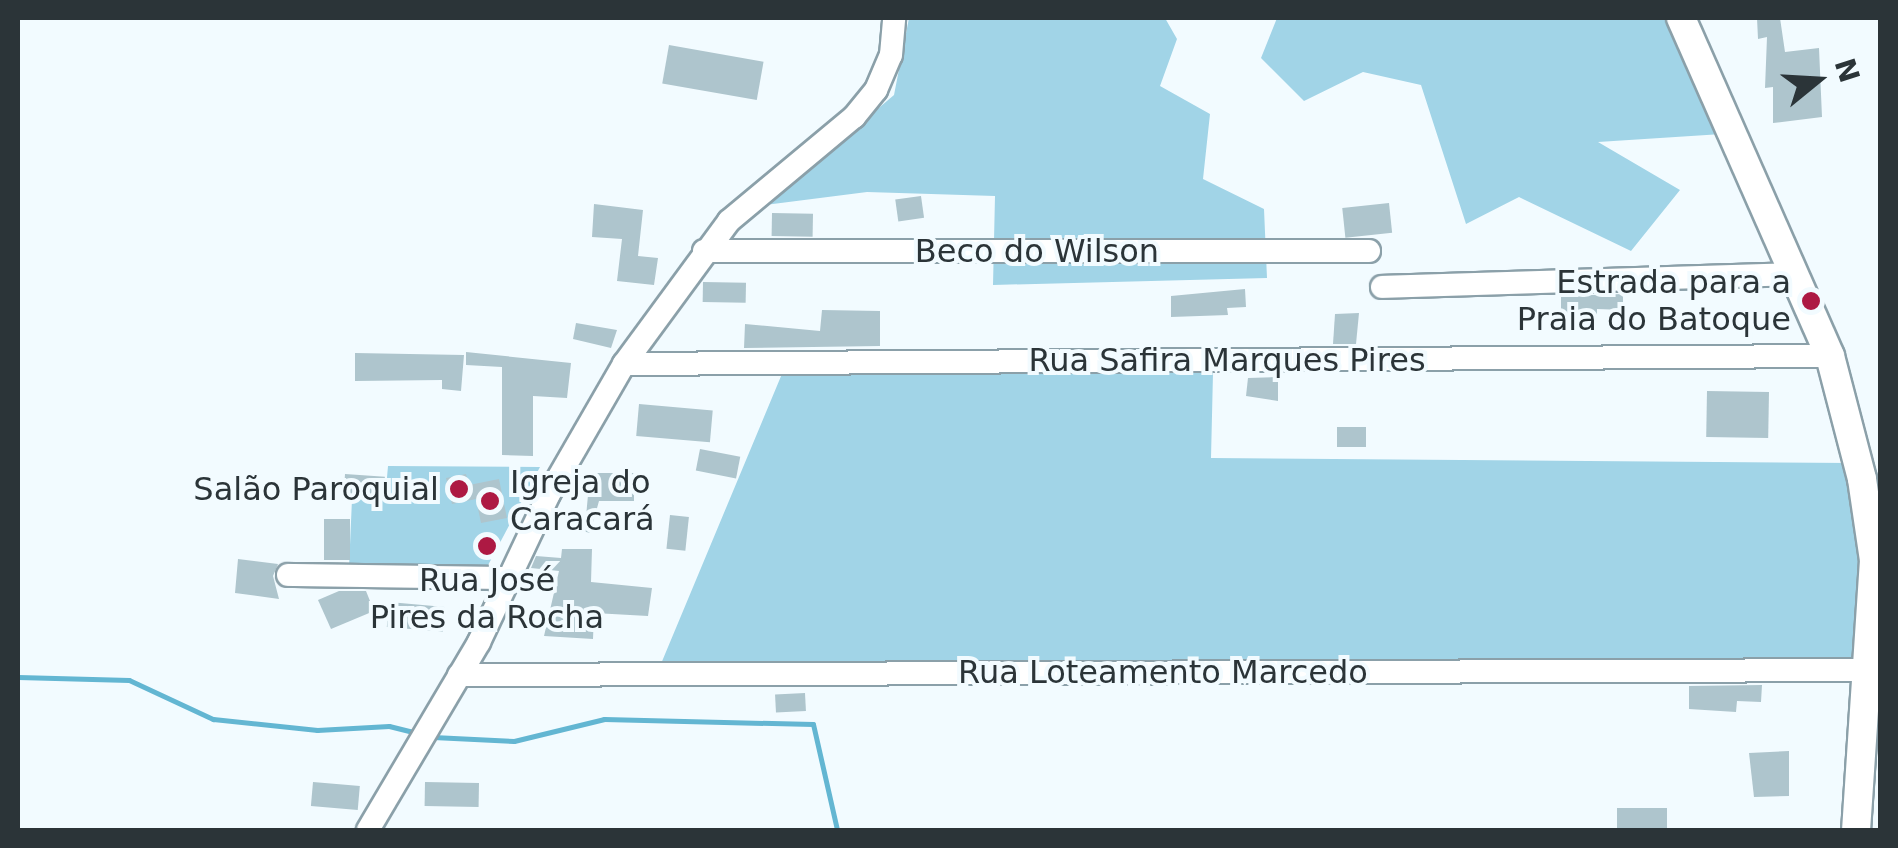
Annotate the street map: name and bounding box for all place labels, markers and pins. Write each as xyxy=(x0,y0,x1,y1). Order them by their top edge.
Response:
place label: Estrada para a Praia do Batoque xyxy=(1517,264,1791,339)
marker: Estrada para a Praia do Batoque xyxy=(1800,290,1822,312)
place label: Igreja do Caracará xyxy=(510,464,655,539)
place label: Salão Paroquial xyxy=(193,470,439,508)
marker: Salão Paroquial xyxy=(448,478,470,500)
marker: Igreja do Caracará xyxy=(479,490,501,512)
marker: Rua José Pires da Rocha xyxy=(476,535,498,557)
place label: Rua José Pires da Rocha xyxy=(370,562,604,637)

